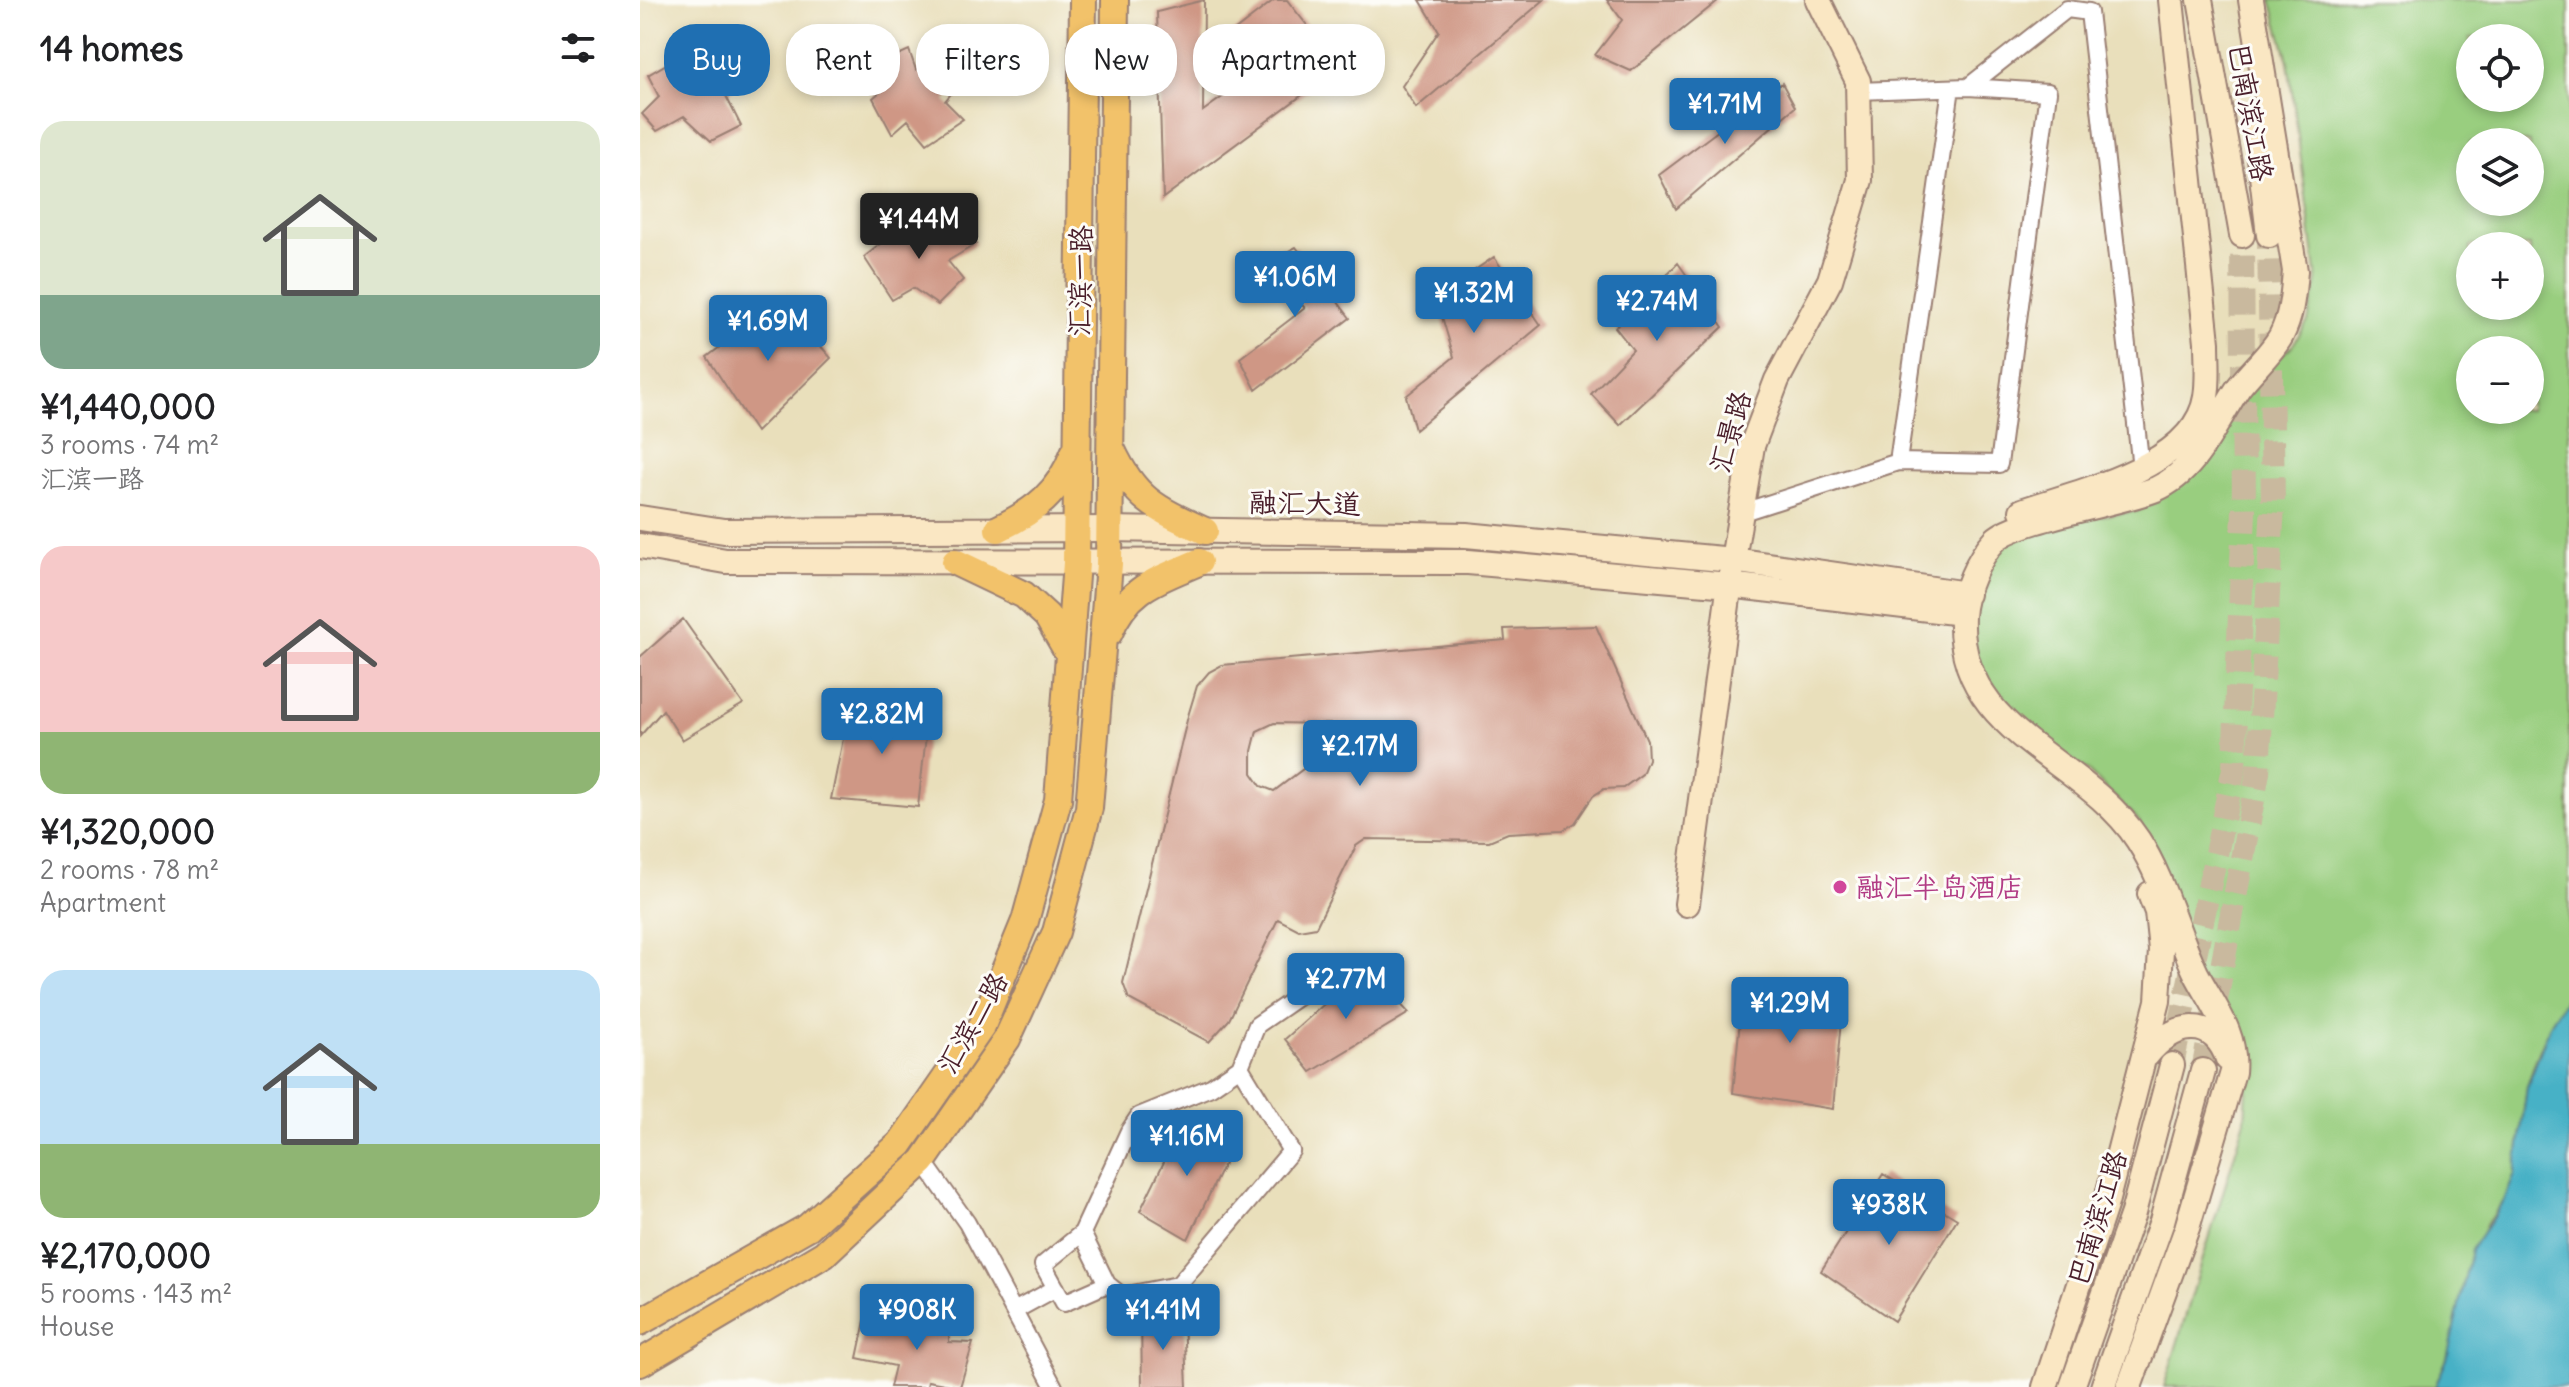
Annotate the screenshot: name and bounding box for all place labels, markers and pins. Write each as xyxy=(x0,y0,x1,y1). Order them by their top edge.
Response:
pin: ¥1.71M xyxy=(1660,78,1790,146)
pin: ¥1.44M xyxy=(854,193,984,261)
pin: ¥1.06M xyxy=(1230,251,1360,319)
pin: ¥1.32M xyxy=(1409,267,1539,335)
pin: ¥2.74M xyxy=(1592,275,1722,343)
pin: ¥1.69M xyxy=(703,295,833,363)
pin: ¥2.82M xyxy=(817,688,947,756)
pin: ¥2.17M xyxy=(1295,720,1425,788)
place label: 融汇半岛酒店 xyxy=(1856,869,2024,905)
marker: 融汇半岛酒店 xyxy=(1831,878,1849,896)
pin: ¥2.77M xyxy=(1281,953,1411,1021)
pin: ¥1.29M xyxy=(1725,977,1855,1045)
pin: ¥1.16M xyxy=(1122,1110,1252,1178)
pin: ¥938K xyxy=(1833,1179,1945,1247)
pin: ¥908K xyxy=(861,1284,973,1352)
pin: ¥1.41M xyxy=(1098,1284,1228,1352)

